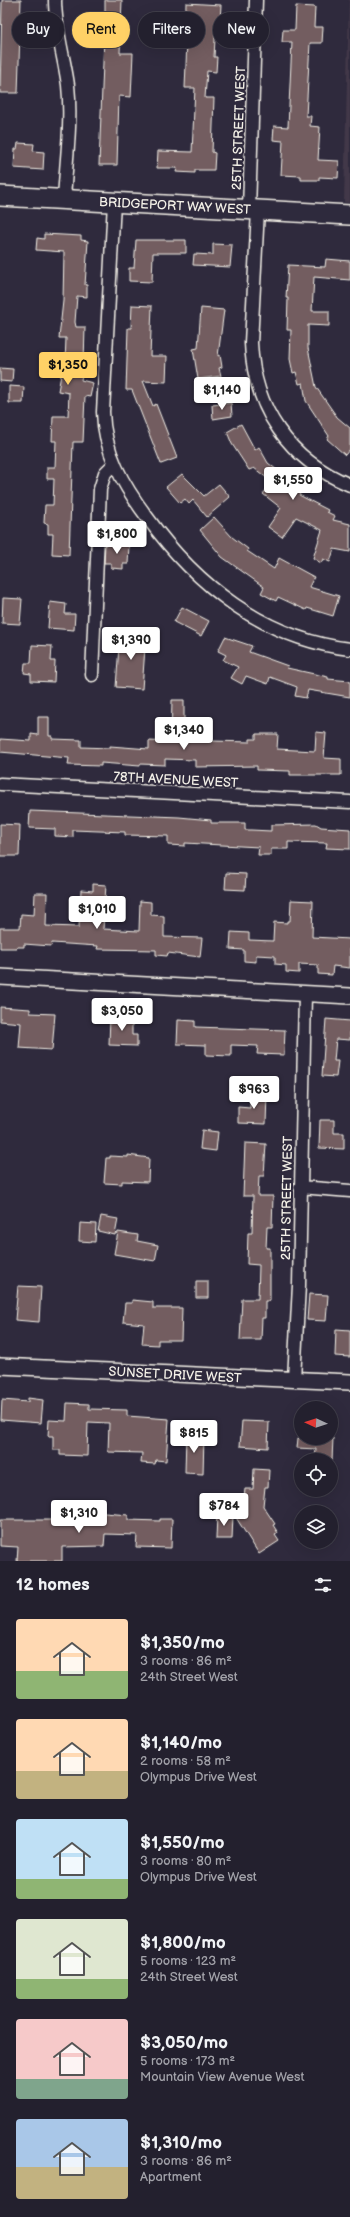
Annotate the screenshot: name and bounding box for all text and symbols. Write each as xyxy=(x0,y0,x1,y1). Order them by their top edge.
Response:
chip: Buy xyxy=(12,12,64,48)
chip: Rent xyxy=(72,12,130,48)
chip: Filters xyxy=(138,12,205,48)
chip: New xyxy=(213,12,269,48)
street label: 25TH STREET WEST xyxy=(229,66,249,190)
street label: BRIDGEPORT WAY WEST xyxy=(99,194,251,218)
pin: $1,350 xyxy=(35,352,101,386)
text: $1,350 xyxy=(48,357,88,373)
pin: $1,140 xyxy=(189,377,255,411)
text: $1,140 xyxy=(203,382,241,398)
pin: $1,550 xyxy=(260,467,326,501)
text: $1,550 xyxy=(273,472,313,488)
pin: $1,800 xyxy=(84,521,150,555)
text: $1,800 xyxy=(97,526,137,542)
pin: $1,390 xyxy=(98,627,164,661)
text: $1,390 xyxy=(111,632,151,648)
pin: $1,340 xyxy=(151,717,217,751)
text: $1,340 xyxy=(164,722,204,738)
street label: 78TH AVENUE WEST xyxy=(113,769,239,791)
pin: $1,010 xyxy=(64,896,130,930)
text: $1,010 xyxy=(78,901,116,917)
pin: $3,050 xyxy=(89,998,155,1032)
text: $3,050 xyxy=(101,1003,143,1019)
pin: $963 xyxy=(230,1076,278,1110)
text: $963 xyxy=(238,1081,270,1097)
street label: 25TH STREET WEST xyxy=(278,1136,296,1260)
street label: SUNSET DRIVE WEST xyxy=(108,1364,242,1386)
north arrow xyxy=(294,1401,338,1445)
map controls xyxy=(294,1401,338,1549)
pin: $815 xyxy=(170,1420,218,1454)
text: $815 xyxy=(179,1425,209,1441)
button: locate xyxy=(294,1453,338,1497)
pin: $784 xyxy=(200,1493,248,1527)
text: $784 xyxy=(208,1498,240,1514)
pin: $1,310 xyxy=(46,1500,112,1534)
text: $1,310 xyxy=(60,1505,98,1521)
button: layers xyxy=(294,1505,338,1549)
icon: filters xyxy=(312,1574,334,1596)
text: 12 homes xyxy=(16,1575,90,1595)
text: $1,350/mo xyxy=(140,1633,225,1653)
icon: home xyxy=(48,1635,96,1683)
text: 3 rooms · 86 m² xyxy=(140,1653,232,1669)
text: 24th Street West xyxy=(140,1669,238,1685)
text: $1,140/mo xyxy=(140,1733,222,1753)
icon: home xyxy=(48,1735,96,1783)
text: 2 rooms · 58 m² xyxy=(140,1753,231,1769)
text: Olympus Drive West xyxy=(140,1769,257,1785)
text: $1,550/mo xyxy=(140,1833,225,1853)
icon: home xyxy=(48,1835,96,1883)
text: 3 rooms · 80 m² xyxy=(140,1853,231,1869)
text: Olympus Drive West xyxy=(140,1869,257,1885)
text: $1,800/mo xyxy=(140,1933,226,1953)
icon: home xyxy=(48,1935,96,1983)
text: 5 rooms · 123 m² xyxy=(140,1953,236,1969)
text: 24th Street West xyxy=(140,1969,238,1985)
text: $3,050/mo xyxy=(140,2033,228,2053)
icon: home xyxy=(48,2035,96,2083)
text: 5 rooms · 173 m² xyxy=(140,2053,235,2069)
text: Mountain View Avenue West xyxy=(140,2069,304,2085)
text: $1,310/mo xyxy=(140,2133,222,2153)
icon: home xyxy=(48,2135,96,2183)
text: 3 rooms · 86 m² xyxy=(140,2153,232,2169)
text: Apartment xyxy=(140,2169,201,2185)

